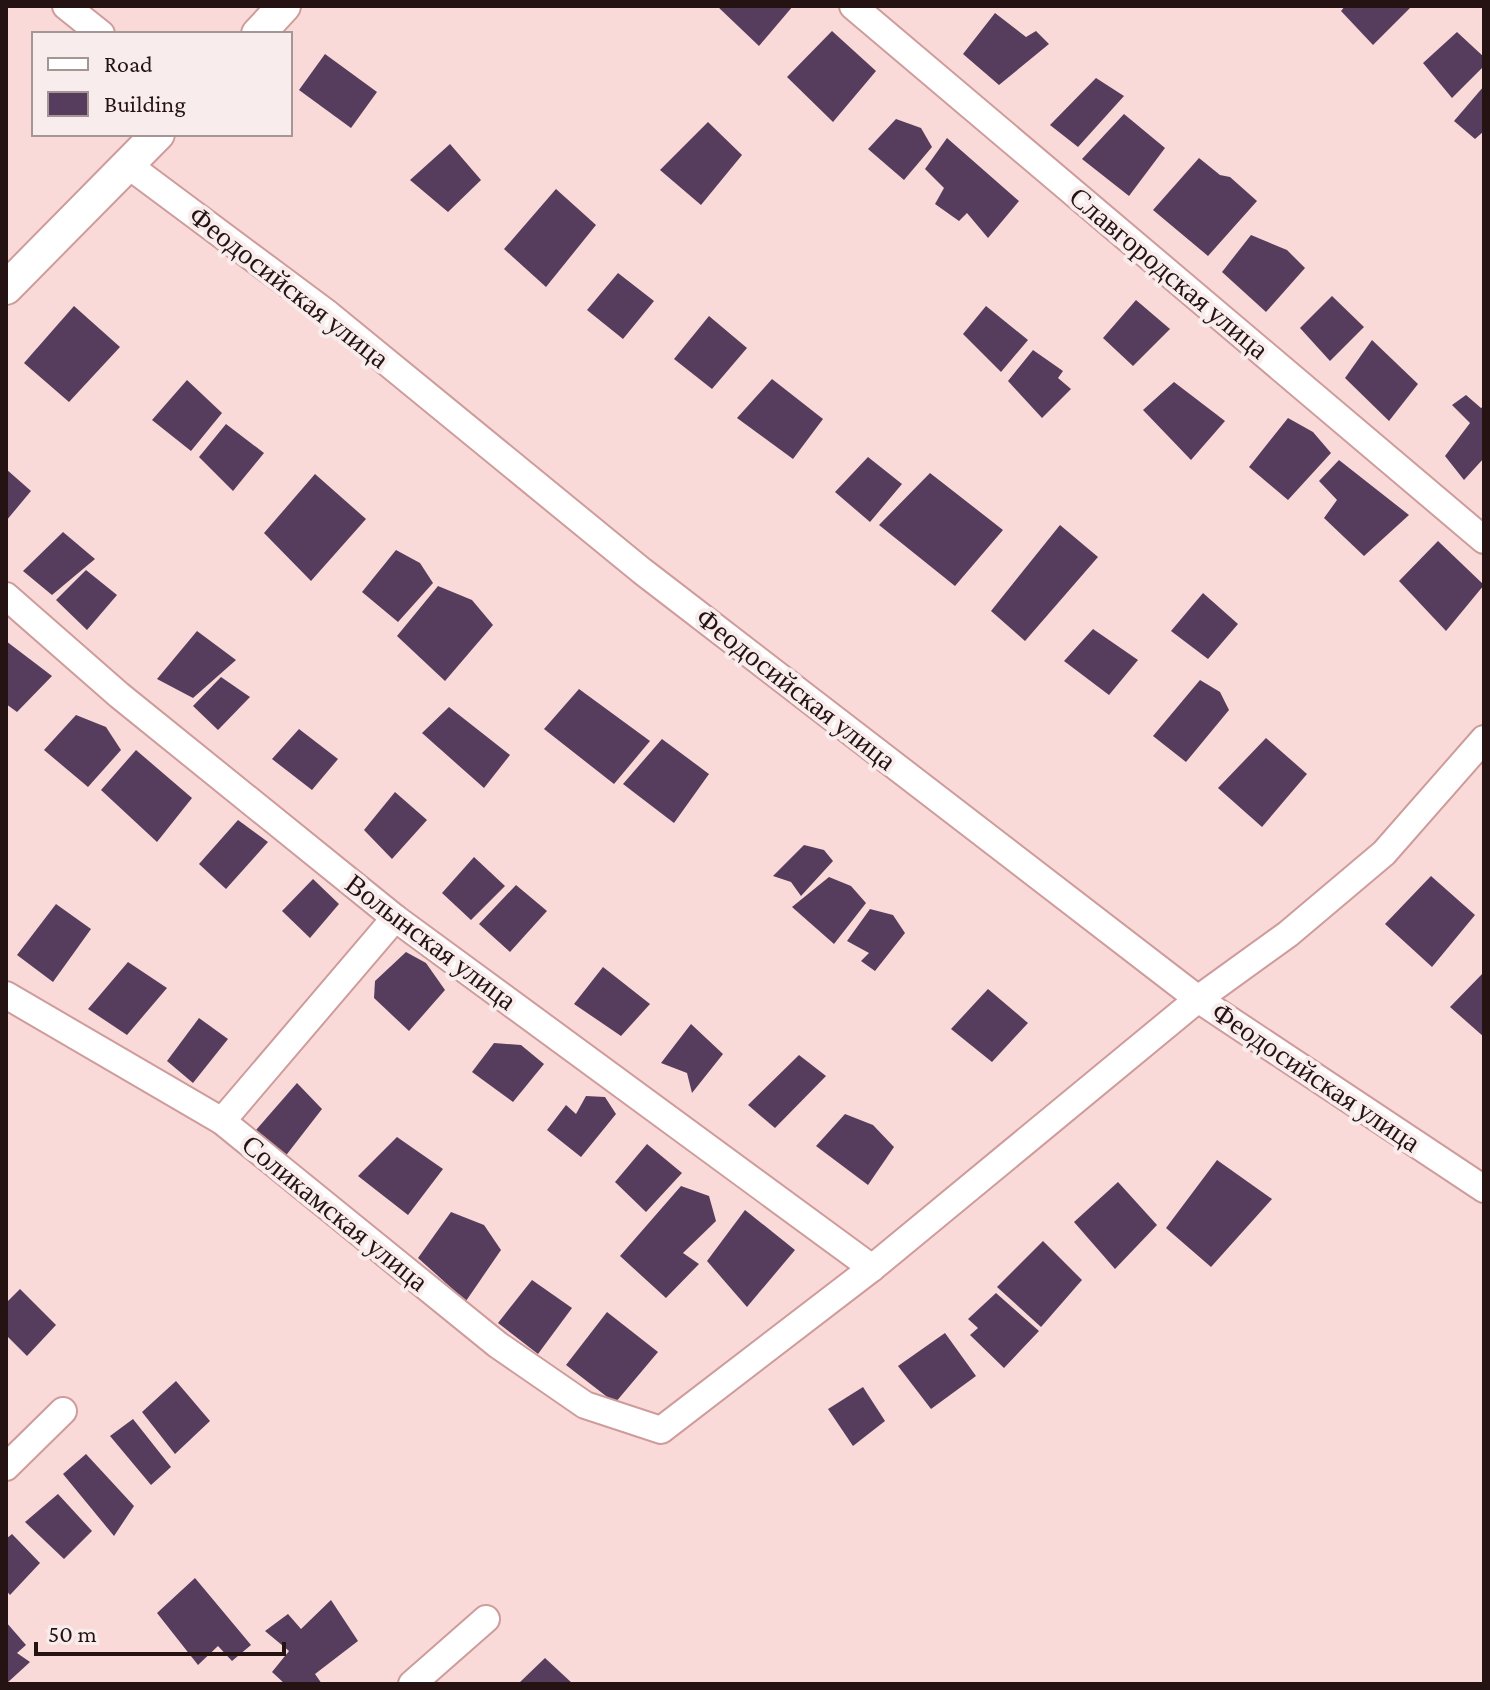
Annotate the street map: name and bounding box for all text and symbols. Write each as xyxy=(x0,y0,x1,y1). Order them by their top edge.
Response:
legend xyxy=(32,32,292,136)
text: Road xyxy=(104,50,153,77)
text: Building xyxy=(104,90,186,117)
street label: Славгородская улица xyxy=(1063,181,1275,366)
street label: Феодосийская улица xyxy=(183,200,395,375)
street label: Феодосийская улица xyxy=(690,602,902,777)
street label: Волынская улица xyxy=(340,868,523,1017)
street label: Феодосийская улица xyxy=(1206,996,1426,1158)
street label: Соликамская улица xyxy=(236,1129,435,1298)
scale bar xyxy=(36,1606,284,1656)
text: 50 m xyxy=(48,1620,97,1647)

